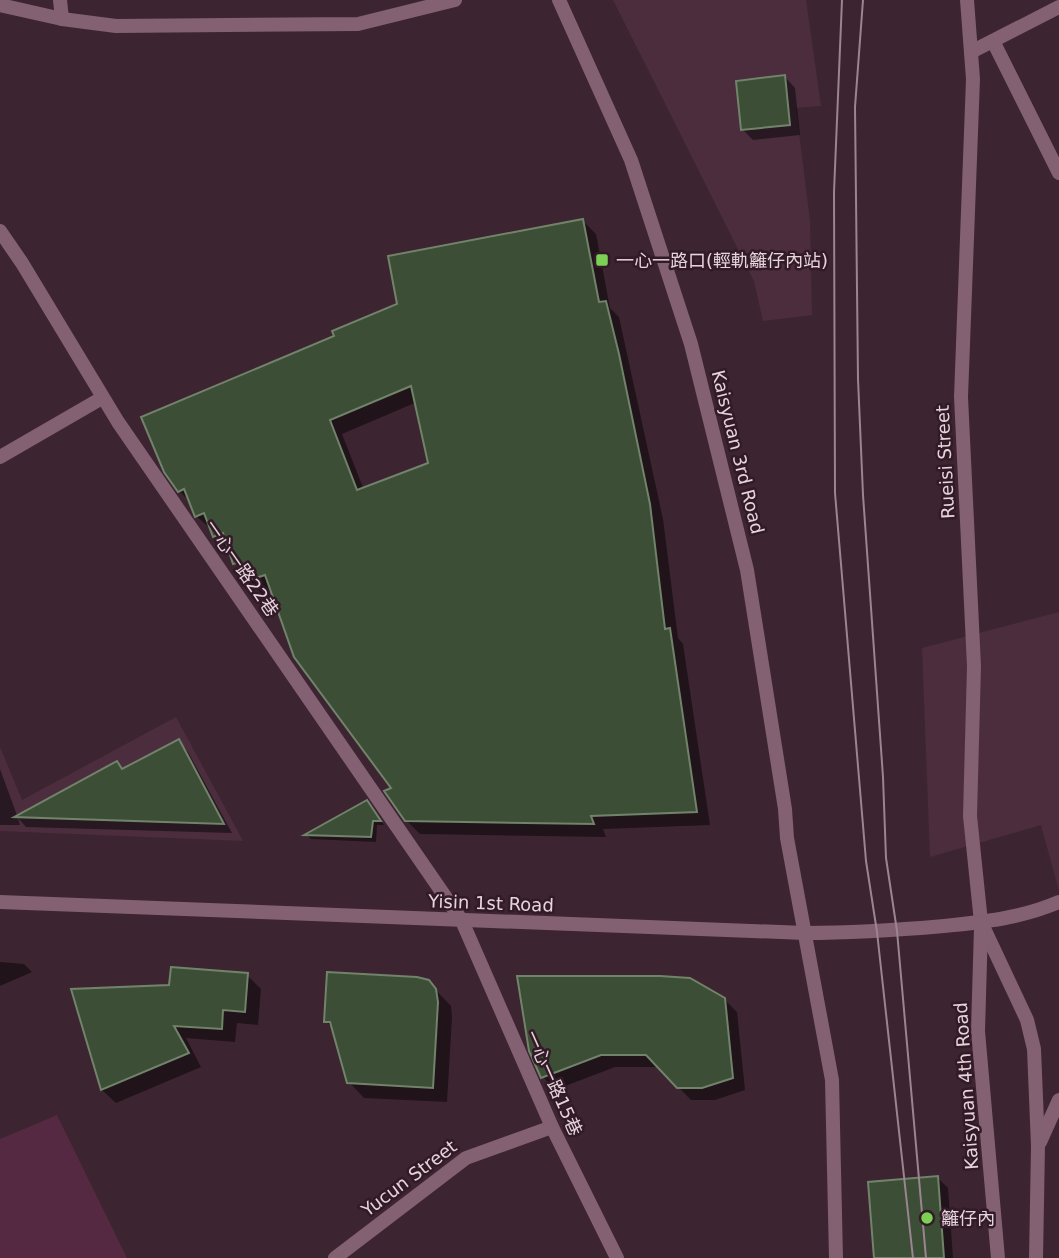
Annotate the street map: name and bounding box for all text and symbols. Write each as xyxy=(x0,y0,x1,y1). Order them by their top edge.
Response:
place label: 一心一路口(輕軌籬仔內站) xyxy=(616,250,828,271)
marker: 一心一路口(輕軌籬仔內站) xyxy=(594,252,610,268)
street label: Kaisyuan 3rd Road xyxy=(707,368,769,536)
street label: Rueisi Street xyxy=(932,405,958,519)
street label: 一心一路22巷 xyxy=(201,516,283,620)
street label: Yisin 1st Road xyxy=(427,890,554,916)
street label: Kaisyuan 4th Road xyxy=(950,1002,982,1170)
street label: 一心一路15巷 xyxy=(521,1027,587,1139)
street label: Yucun Street xyxy=(357,1135,461,1221)
place label: 籬仔內 xyxy=(941,1208,995,1229)
marker: 籬仔內 xyxy=(919,1210,935,1226)

